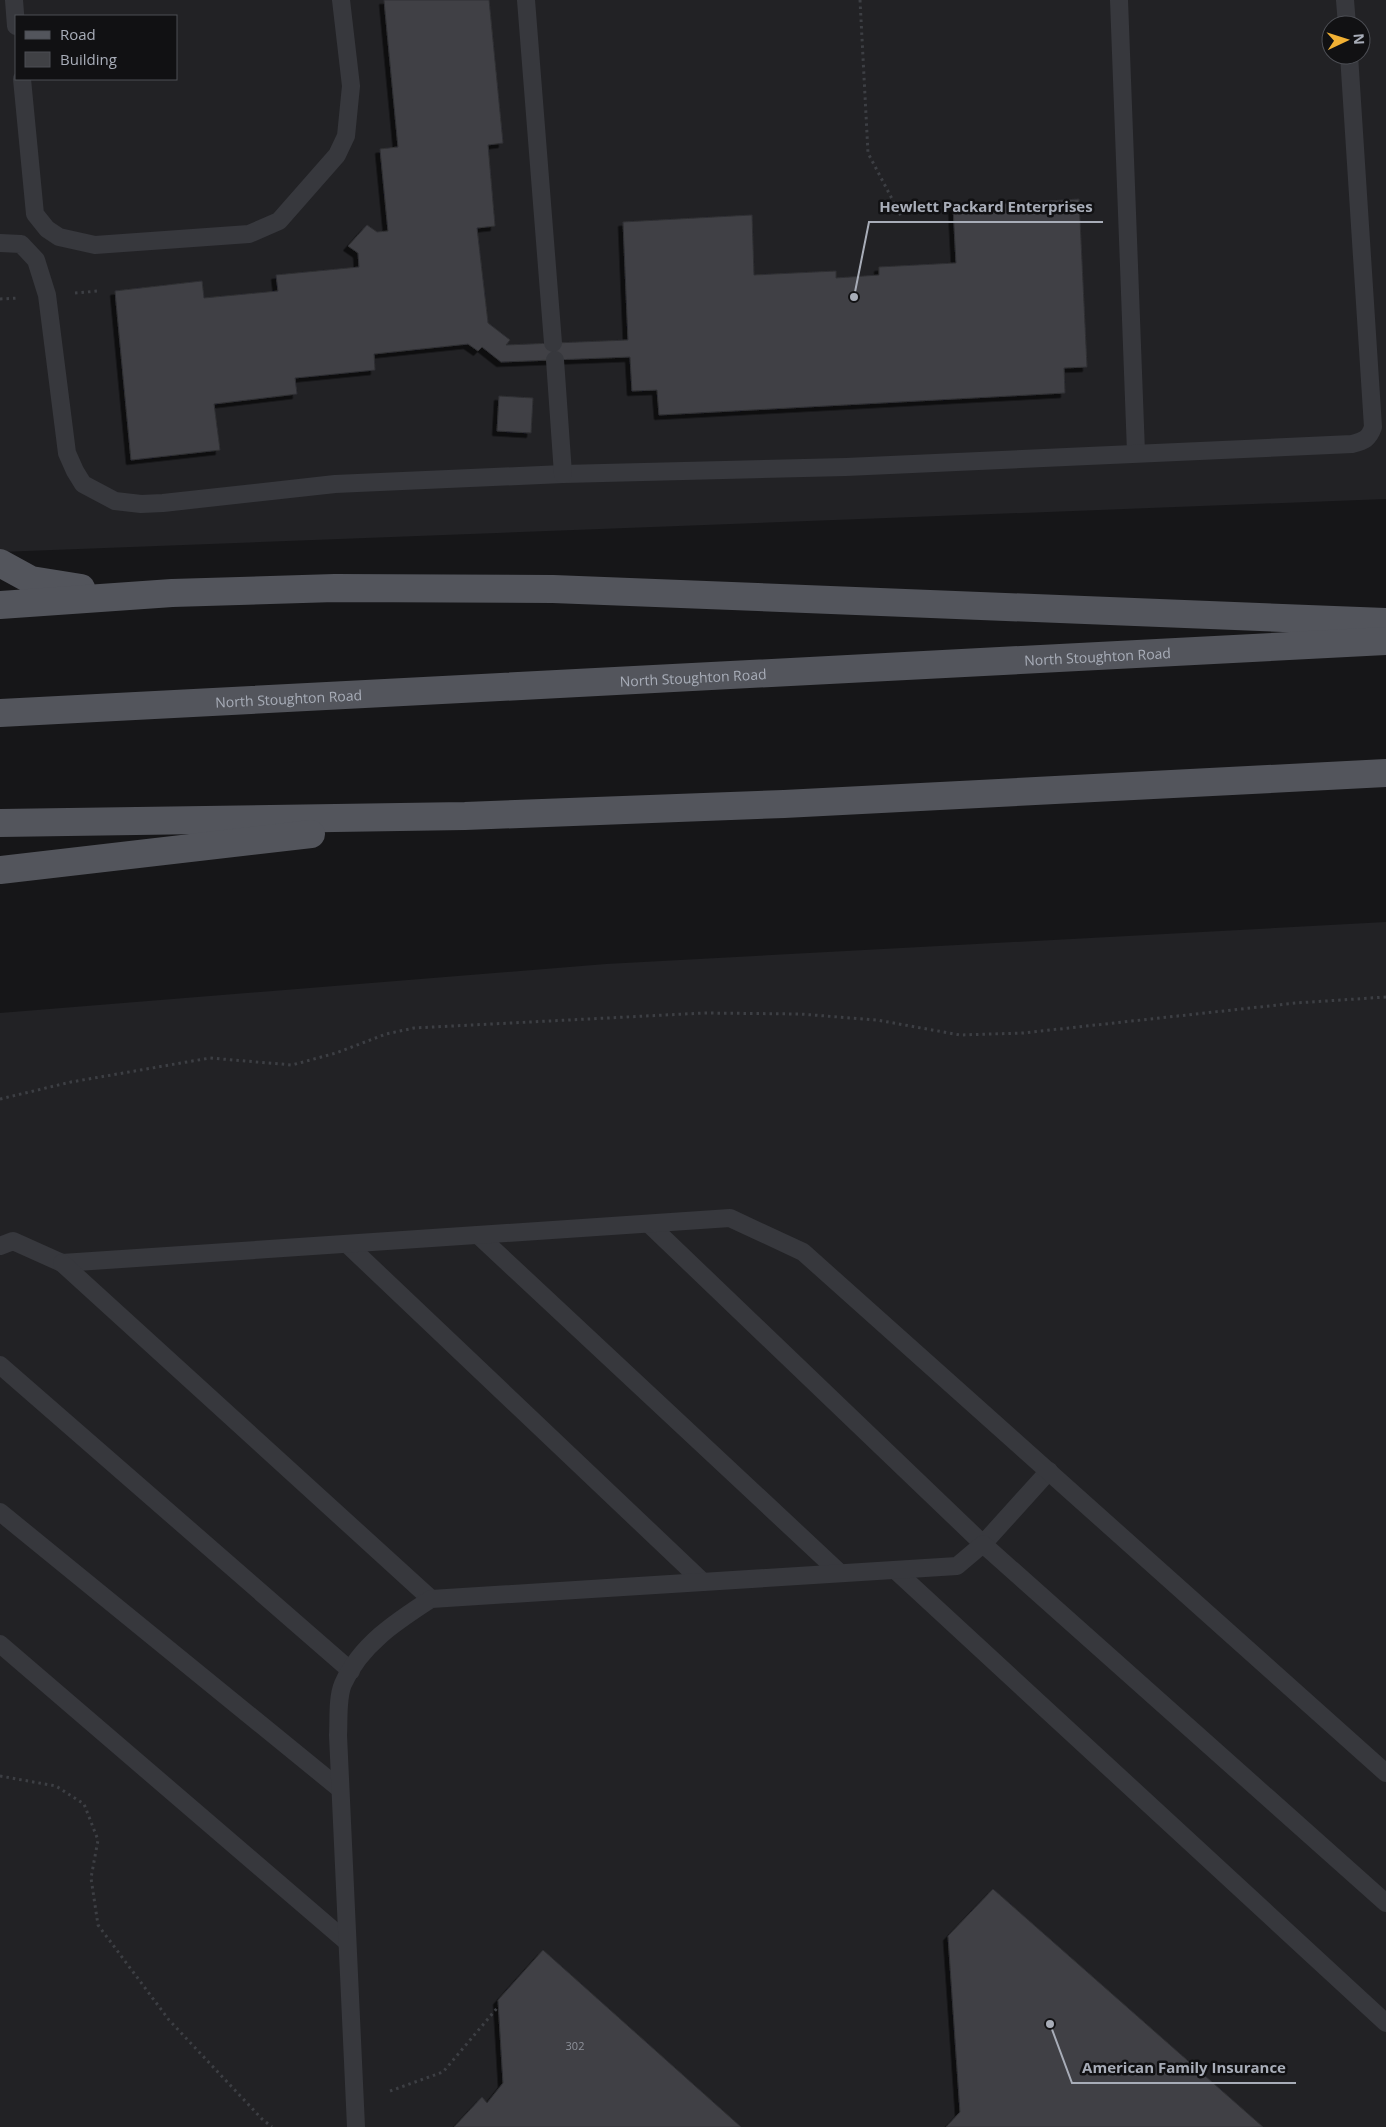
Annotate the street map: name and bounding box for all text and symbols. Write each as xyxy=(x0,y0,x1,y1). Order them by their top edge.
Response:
legend xyxy=(15,15,178,80)
north arrow xyxy=(1321,15,1371,65)
text: Road xyxy=(60,24,96,44)
text: N xyxy=(1350,33,1369,45)
text: Building xyxy=(60,49,117,69)
callout: Hewlett Packard Enterprises xyxy=(869,192,1103,222)
text: Hewlett Packard Enterprises xyxy=(879,196,1093,216)
street label: North Stoughton Road xyxy=(1024,643,1171,669)
street label: North Stoughton Road xyxy=(619,664,767,690)
street label: North Stoughton Road xyxy=(215,685,362,711)
house number: 302 xyxy=(566,2038,584,2053)
callout: American Family Insurance xyxy=(1072,2053,1296,2083)
text: American Family Insurance xyxy=(1082,2057,1286,2077)

